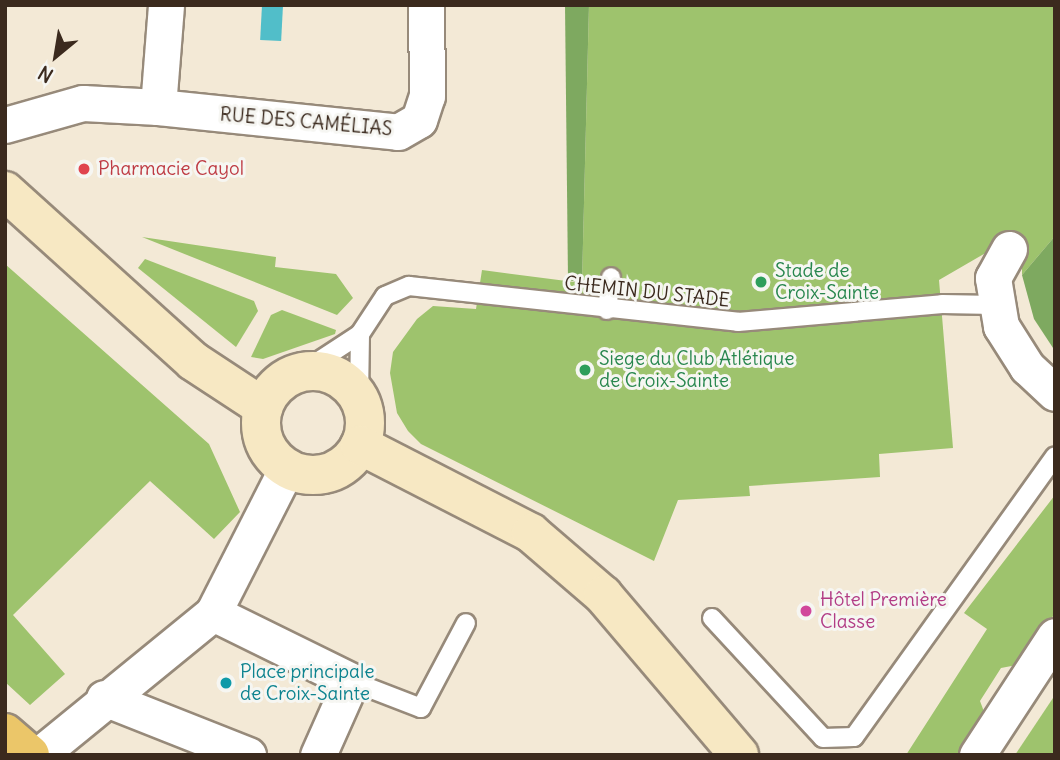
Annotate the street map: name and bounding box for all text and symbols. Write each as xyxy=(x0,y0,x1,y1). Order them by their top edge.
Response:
north arrow xyxy=(21,21,91,91)
text: N xyxy=(34,61,57,88)
street label: RUE DES CAMÉLIAS xyxy=(219,103,393,141)
place label: Pharmacie Cayol xyxy=(98,158,244,180)
marker: Pharmacie Cayol xyxy=(76,161,92,177)
place label: Stade de Croix-Sainte xyxy=(775,260,879,304)
street label: CHEMIN DU STADE xyxy=(563,272,731,312)
marker: Stade de Croix-Sainte xyxy=(753,274,769,290)
place label: Siege du Club Atlétique de Croix-Sainte xyxy=(599,348,794,392)
marker: Siege du Club Atlétique de Croix-Sainte xyxy=(577,362,593,378)
place label: Hôtel Première Classe xyxy=(820,589,947,633)
marker: Hôtel Première Classe xyxy=(798,603,814,619)
place label: Place principale de Croix-Sainte xyxy=(240,661,374,705)
marker: Place principale de Croix-Sainte xyxy=(218,675,234,691)

